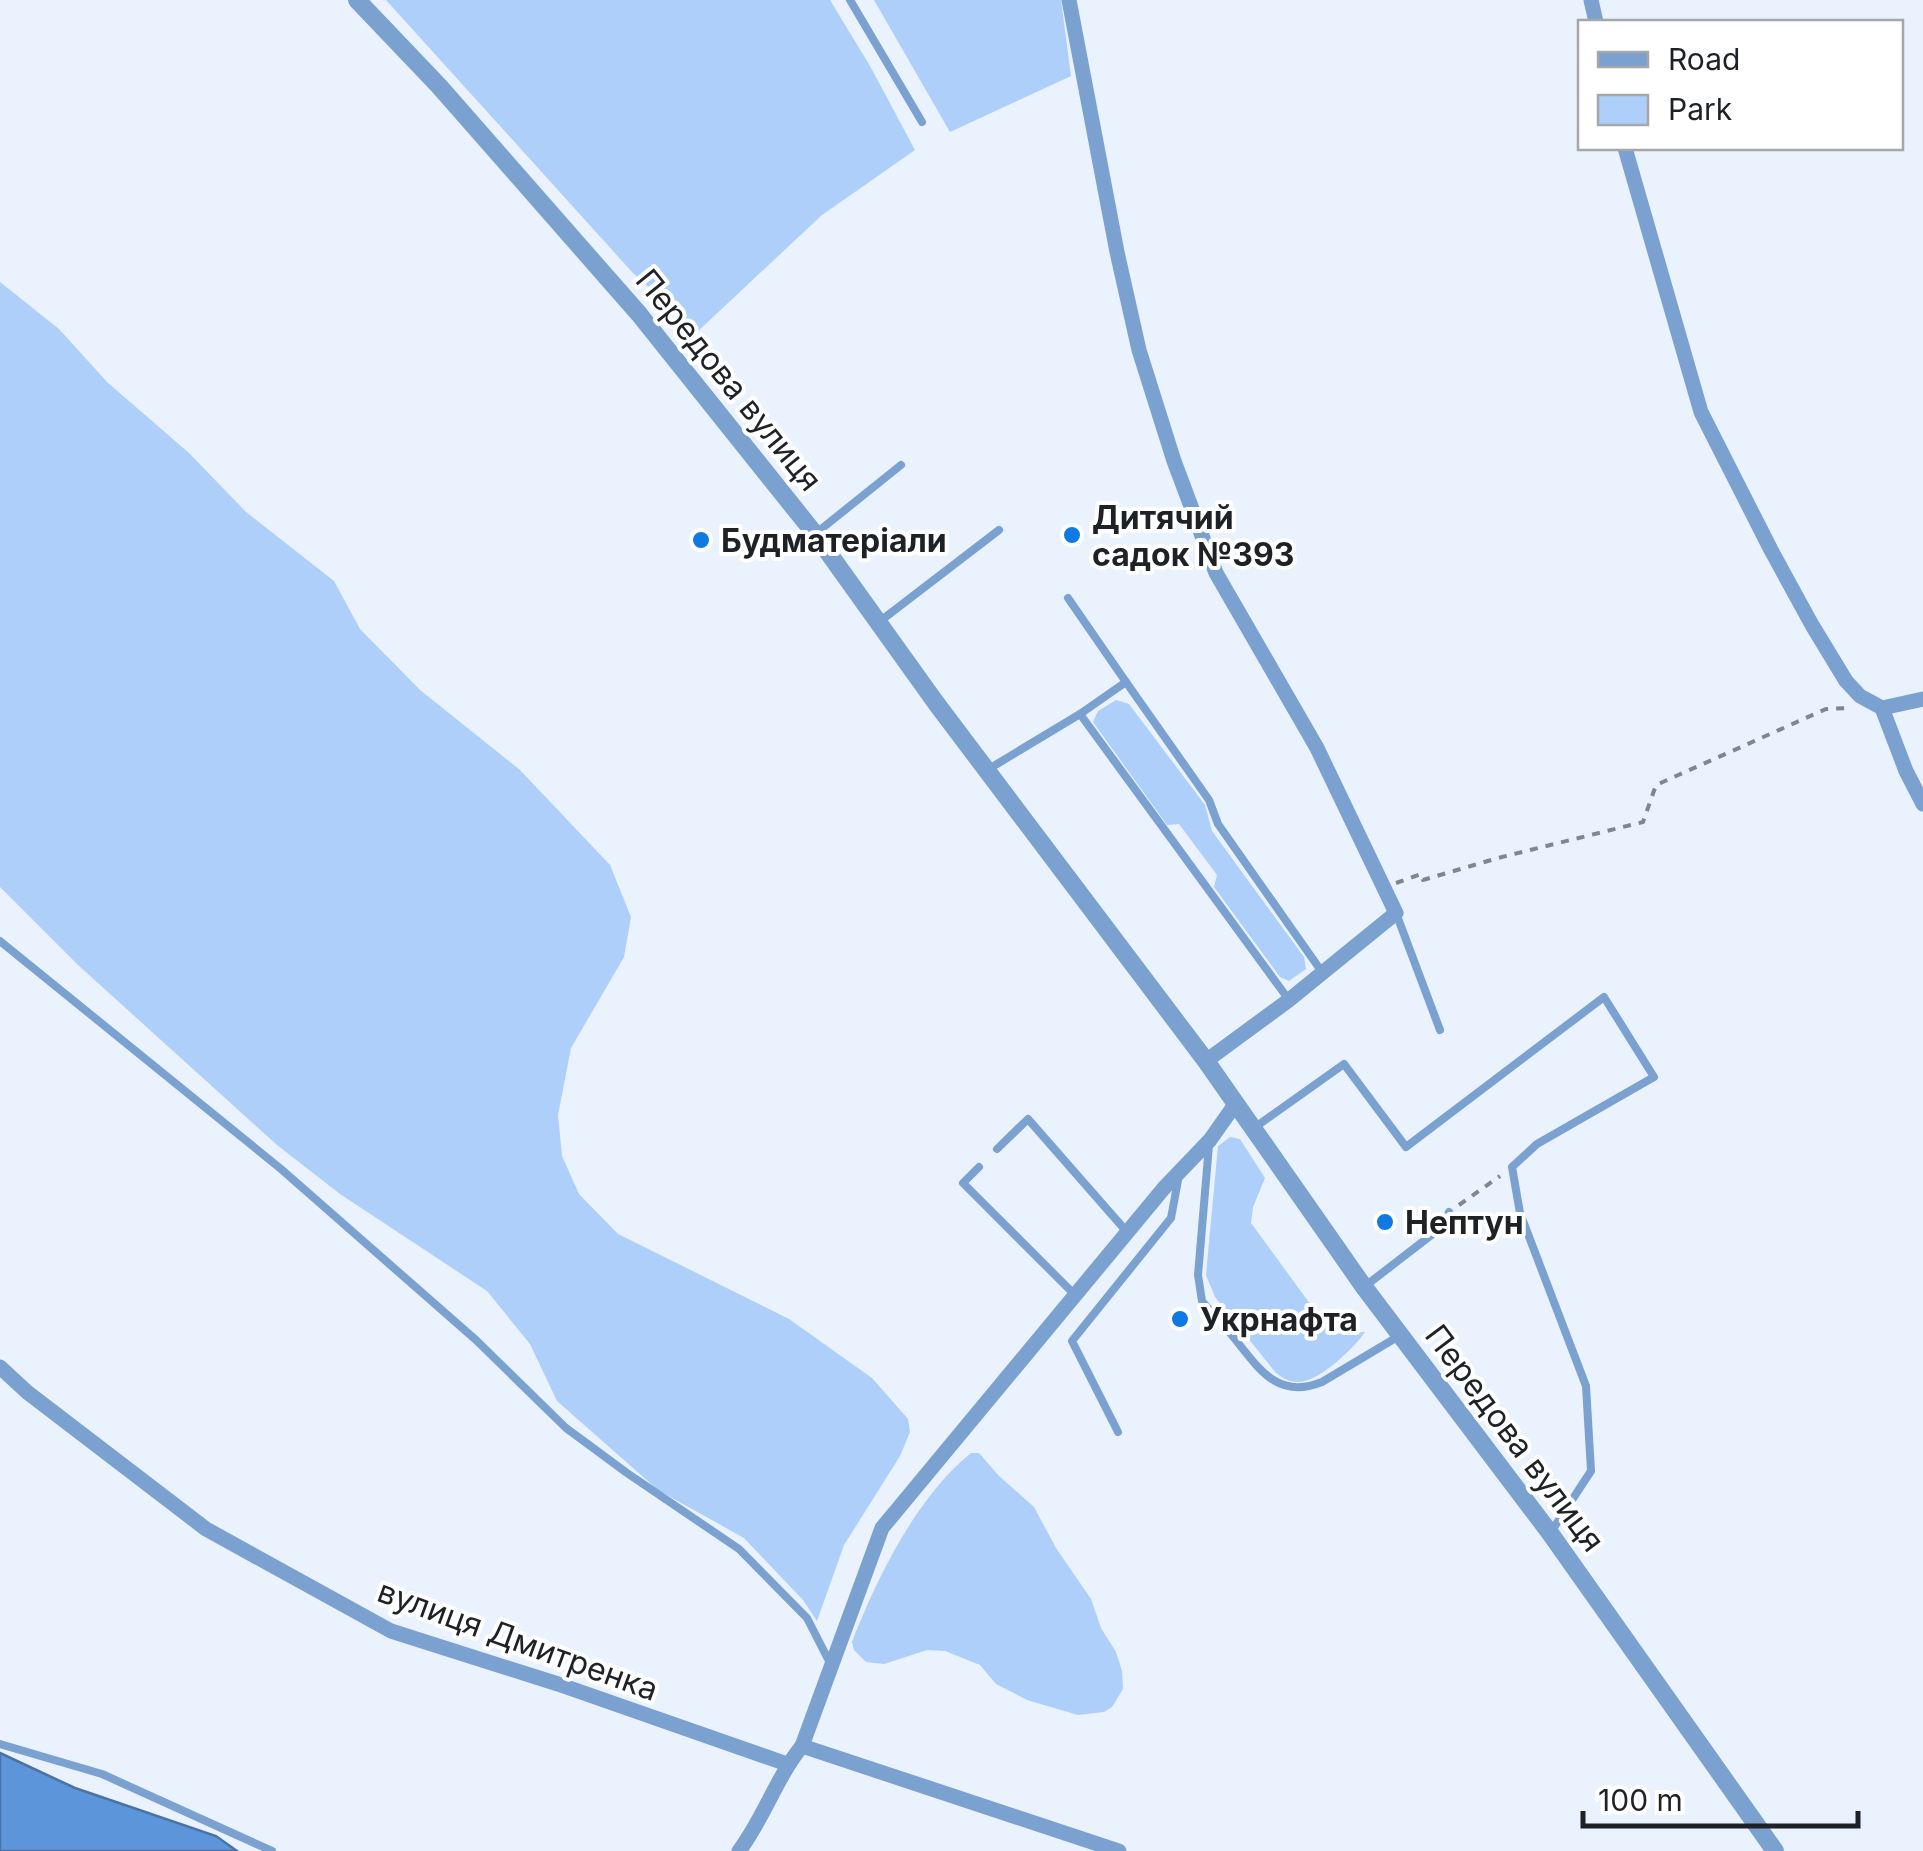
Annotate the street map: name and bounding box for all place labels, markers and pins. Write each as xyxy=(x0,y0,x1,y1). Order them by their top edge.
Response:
place label: Дитячий садок №393 xyxy=(1092,498,1294,574)
place label: Будматеріали xyxy=(721,521,947,560)
marker: Дитячий садок №393 xyxy=(1061,524,1083,546)
marker: Будматеріали xyxy=(690,529,712,551)
place label: Нептун xyxy=(1405,1203,1524,1242)
marker: Нептун xyxy=(1374,1211,1396,1233)
place label: Укрнафта xyxy=(1200,1300,1358,1339)
marker: Укрнафта xyxy=(1169,1308,1191,1330)

